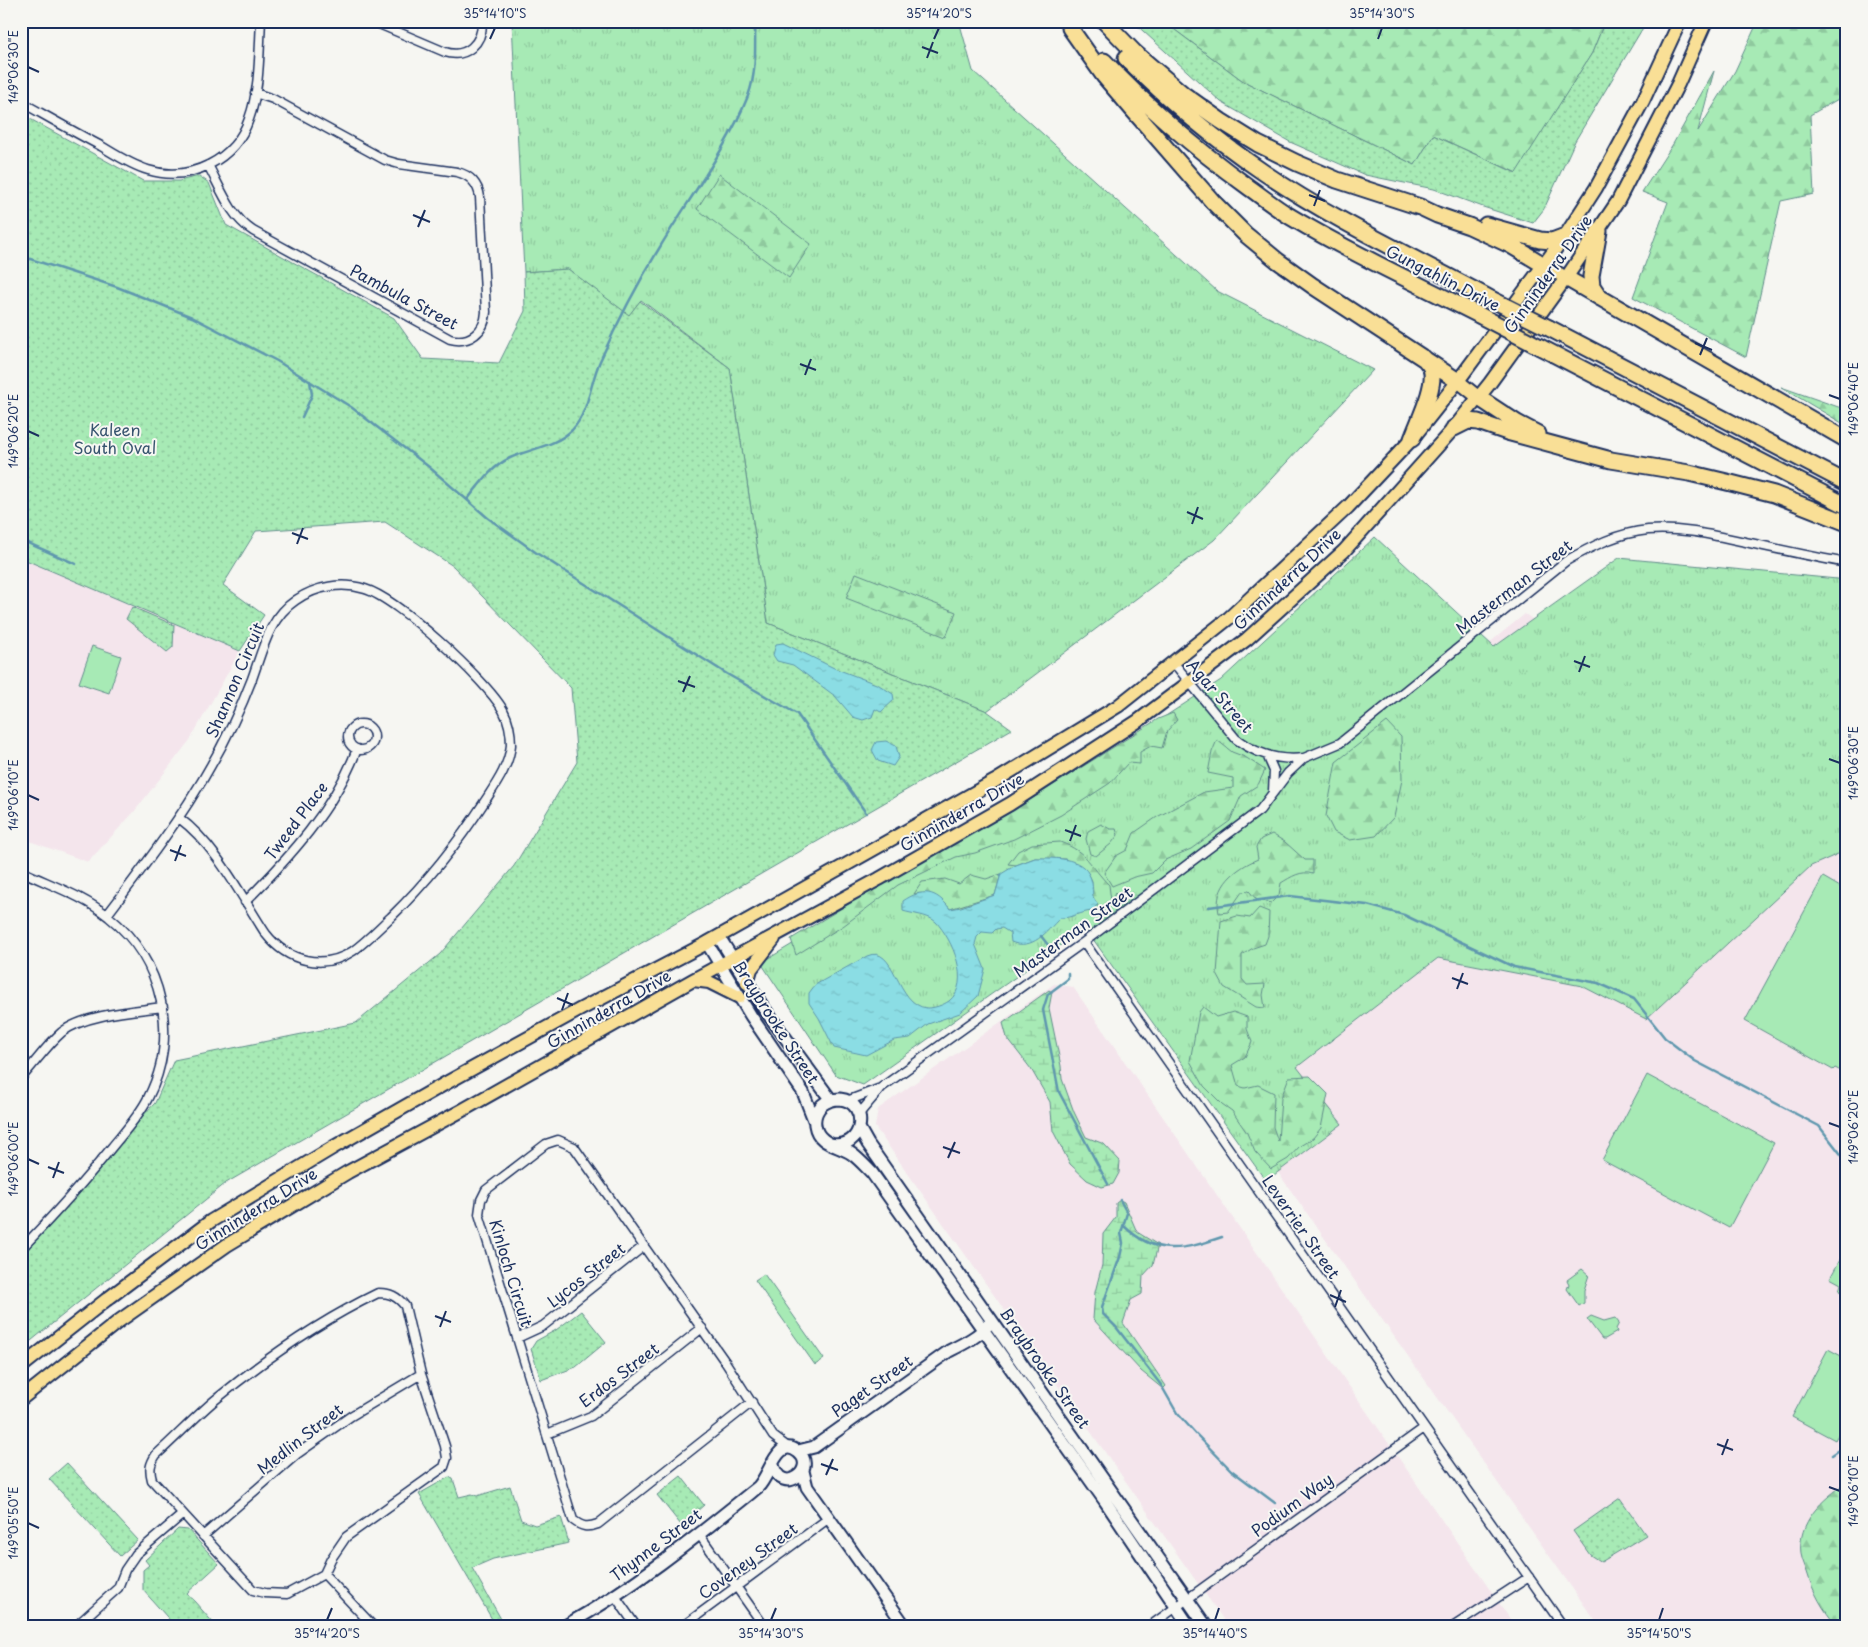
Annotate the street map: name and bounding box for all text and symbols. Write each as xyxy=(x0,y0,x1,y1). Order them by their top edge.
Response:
text: 35°14'10"S xyxy=(464,4,526,22)
text: 35°14'20"S xyxy=(906,4,972,22)
text: 35°14'30"S xyxy=(1349,4,1415,22)
text: 149°06'30"E xyxy=(4,30,22,104)
street label: Ginninderra Drive xyxy=(1497,209,1597,338)
street label: Gungahlin Drive xyxy=(1382,238,1505,316)
street label: Pambula Street xyxy=(346,257,463,335)
text: 149°06'40"E xyxy=(1844,362,1862,436)
text: 149°06'20"E xyxy=(4,394,22,468)
park label: Kaleen South Oval xyxy=(74,417,156,459)
street label: Ginninderra Drive xyxy=(1227,522,1346,635)
street label: Masterman Street xyxy=(1450,533,1577,639)
street label: Shannon Circuit xyxy=(199,618,269,741)
street label: Agar Street xyxy=(1182,653,1260,738)
text: 149°06'30"E xyxy=(1844,726,1862,800)
text: 149°06'10"E xyxy=(4,759,22,831)
street label: Ginninderra Drive xyxy=(895,766,1028,857)
street label: Tweed Place xyxy=(258,776,333,865)
street label: Masterman Street xyxy=(1008,879,1137,983)
street label: Braybrooke Street xyxy=(728,955,826,1088)
street label: Ginninderra Drive xyxy=(542,963,675,1054)
text: 149°06'20"E xyxy=(1844,1090,1862,1164)
text: 149°06'00"E xyxy=(4,1122,22,1196)
street label: Ginninderra Drive xyxy=(190,1161,321,1255)
street label: Leverrier Street xyxy=(1257,1170,1347,1284)
street label: Kinloch Circuit xyxy=(484,1216,540,1330)
street label: Lycos Street xyxy=(541,1236,630,1312)
street label: Braybrooke Street xyxy=(995,1302,1097,1433)
street label: Erdos Street xyxy=(573,1336,664,1412)
street label: Paget Street xyxy=(826,1348,917,1422)
street label: Medlin Street xyxy=(251,1397,348,1479)
text: 149°06'10"E xyxy=(1844,1455,1862,1527)
street label: Podium Way xyxy=(1246,1466,1337,1542)
text: 149°05'50"E xyxy=(4,1486,22,1560)
street label: Thynne Street xyxy=(605,1502,707,1587)
street label: Coveney Street xyxy=(693,1516,802,1604)
text: 35°14'20"S xyxy=(294,1624,360,1642)
text: 35°14'30"S xyxy=(738,1624,804,1642)
text: 35°14'40"S xyxy=(1182,1624,1248,1642)
text: 35°14'50"S xyxy=(1627,1624,1691,1642)

